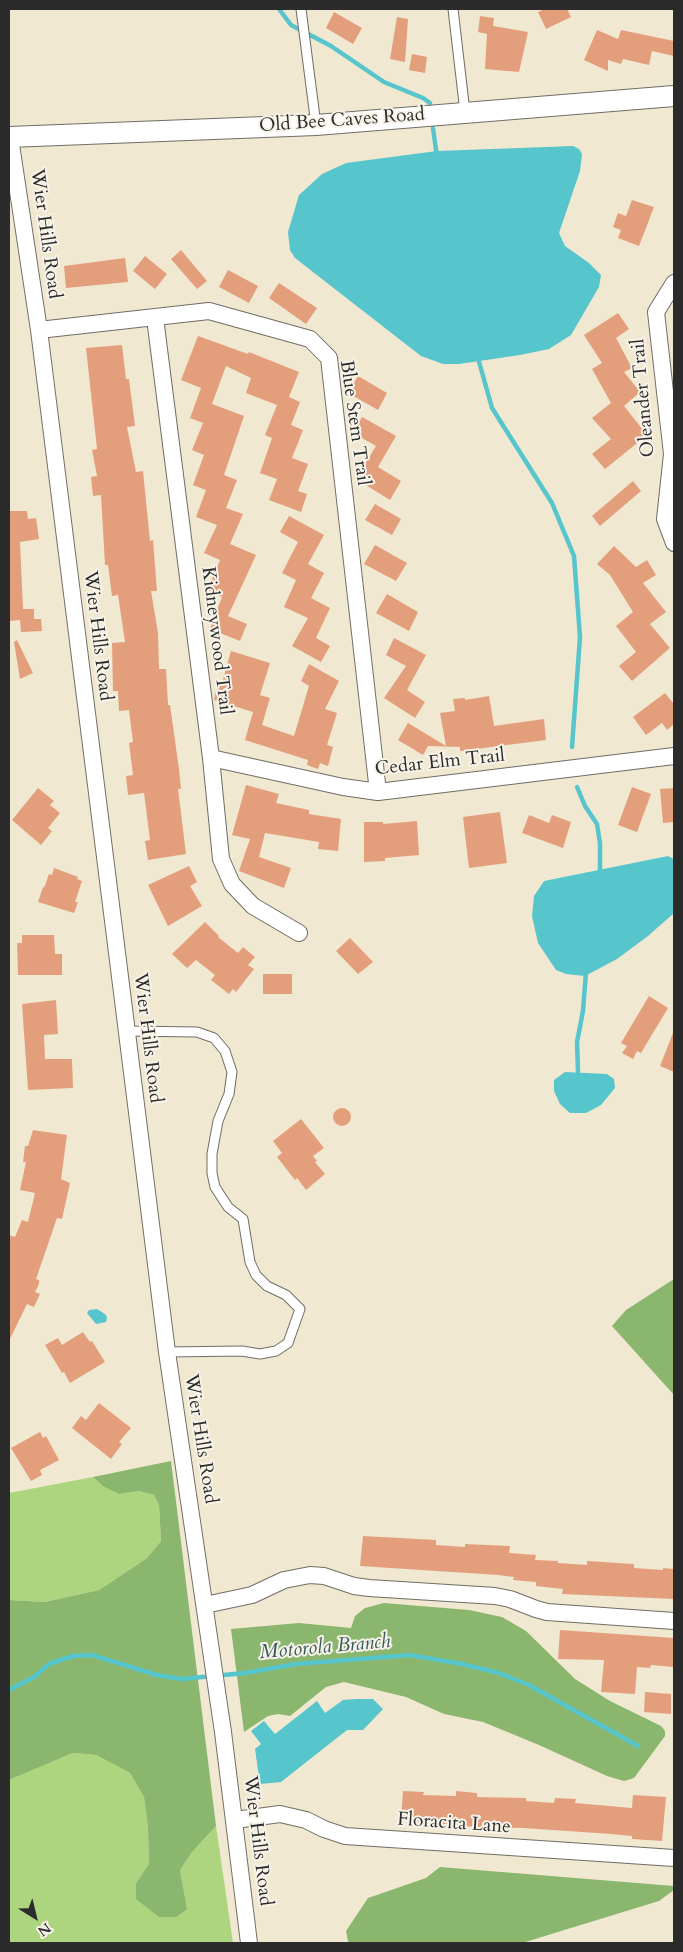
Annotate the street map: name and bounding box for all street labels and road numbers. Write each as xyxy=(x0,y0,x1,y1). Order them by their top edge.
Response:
street label: Old Bee Caves Road xyxy=(258,104,426,138)
street label: Wier Hills Road xyxy=(25,168,65,300)
street label: Oleander Trail xyxy=(627,338,661,458)
street label: Blue Stem Trail xyxy=(334,359,374,487)
street label: Kidneywood Trail xyxy=(196,566,236,716)
street label: Wier Hills Road xyxy=(78,570,116,702)
street label: Cedar Elm Trail xyxy=(374,745,506,781)
street label: Wier Hills Road xyxy=(128,972,166,1104)
street label: Wier Hills Road xyxy=(178,1372,222,1506)
street label: Wier Hills Road xyxy=(238,1775,276,1907)
street label: Floracita Lane xyxy=(397,1809,511,1839)

